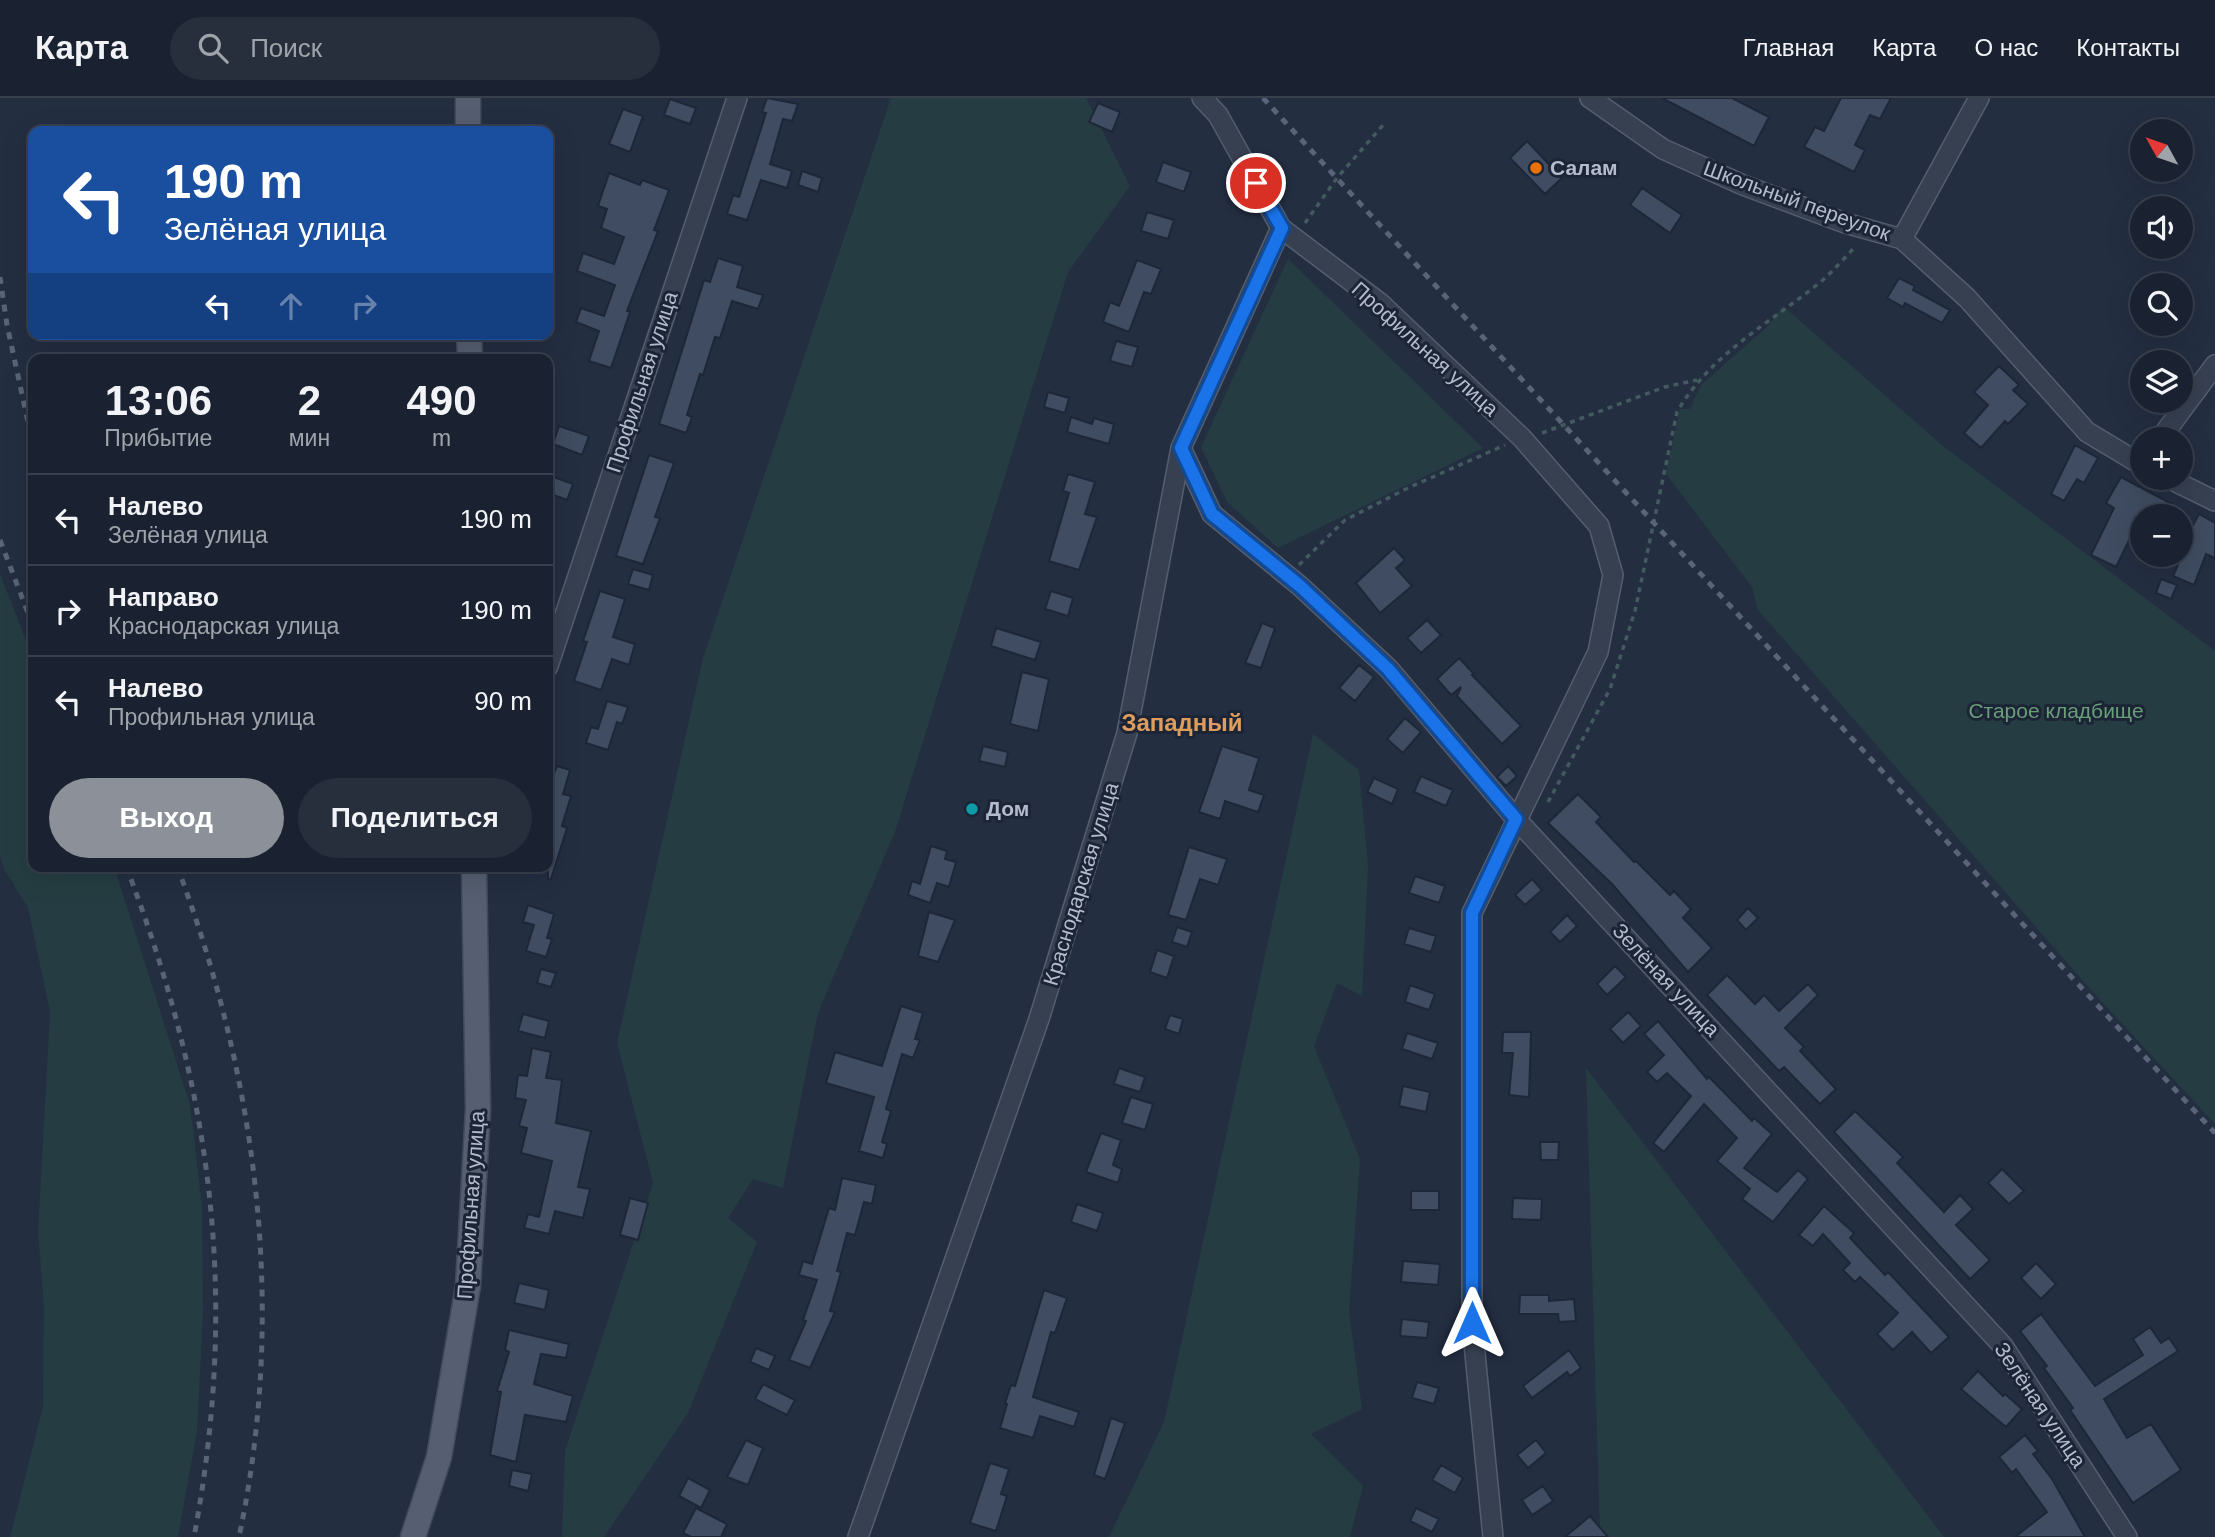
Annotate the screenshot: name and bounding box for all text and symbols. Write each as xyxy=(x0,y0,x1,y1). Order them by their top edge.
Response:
search box xyxy=(170,17,660,80)
text: Карта xyxy=(35,29,128,66)
icon: search xyxy=(194,29,232,67)
text: Поиск xyxy=(250,33,322,63)
text: Главная xyxy=(1743,34,1834,61)
text: Карта xyxy=(1872,34,1936,61)
text: О нас xyxy=(1974,34,2038,61)
text: Контакты xyxy=(2076,34,2180,61)
north arrow xyxy=(2130,119,2193,182)
map controls xyxy=(2130,119,2193,567)
pin xyxy=(1226,153,1286,213)
icon: left xyxy=(49,154,140,245)
text: 190 m xyxy=(164,154,303,208)
place label: Салам xyxy=(1550,156,1618,179)
street label: Школьный переулок xyxy=(1701,156,1894,245)
marker: Салам xyxy=(1528,160,1544,176)
icon: arrive xyxy=(1237,164,1275,202)
button: sound xyxy=(2130,196,2193,259)
text: Зелёная улица xyxy=(164,211,386,247)
button: search xyxy=(2130,273,2193,336)
street label: Профильная улица xyxy=(1347,277,1503,421)
icon: left xyxy=(199,287,237,325)
icon: ahead xyxy=(272,287,310,325)
icon: right xyxy=(345,287,383,325)
street label: Профильная улица xyxy=(601,288,682,475)
button: layers xyxy=(2130,350,2193,413)
text: 13:06 xyxy=(105,377,212,424)
text: 2 xyxy=(298,377,321,424)
text: 490 xyxy=(407,377,477,424)
text: Прибытие xyxy=(104,425,212,451)
text: мин xyxy=(289,425,330,451)
text: m xyxy=(432,425,451,451)
button: + xyxy=(2130,427,2193,490)
text: Налево xyxy=(108,491,203,521)
icon: left xyxy=(49,501,87,539)
text: 190 m xyxy=(460,504,532,534)
button: − xyxy=(2130,504,2193,567)
text: Зелёная улица xyxy=(108,522,268,548)
text: Направо xyxy=(108,582,219,612)
icon: right xyxy=(49,592,87,630)
text: 190 m xyxy=(460,595,532,625)
text: Краснодарская улица xyxy=(108,613,339,639)
text: Налево xyxy=(108,673,203,703)
icon: left xyxy=(49,683,87,721)
text: 90 m xyxy=(474,686,532,716)
park label: Старое кладбище xyxy=(1968,699,2144,722)
text: Профильная улица xyxy=(108,704,315,730)
district label: Западный xyxy=(1121,709,1243,736)
button: Выход xyxy=(49,778,284,858)
button: Поделиться xyxy=(298,778,532,858)
street label: Краснодарская улица xyxy=(1039,779,1122,988)
place label: Дом xyxy=(986,797,1029,820)
marker: Дом xyxy=(964,801,980,817)
street label: Зелёная улица xyxy=(1608,918,1725,1041)
street label: Профильная улица xyxy=(452,1110,489,1300)
position arrow xyxy=(1435,1286,1509,1360)
street label: Зелёная улица xyxy=(1990,1338,2091,1472)

